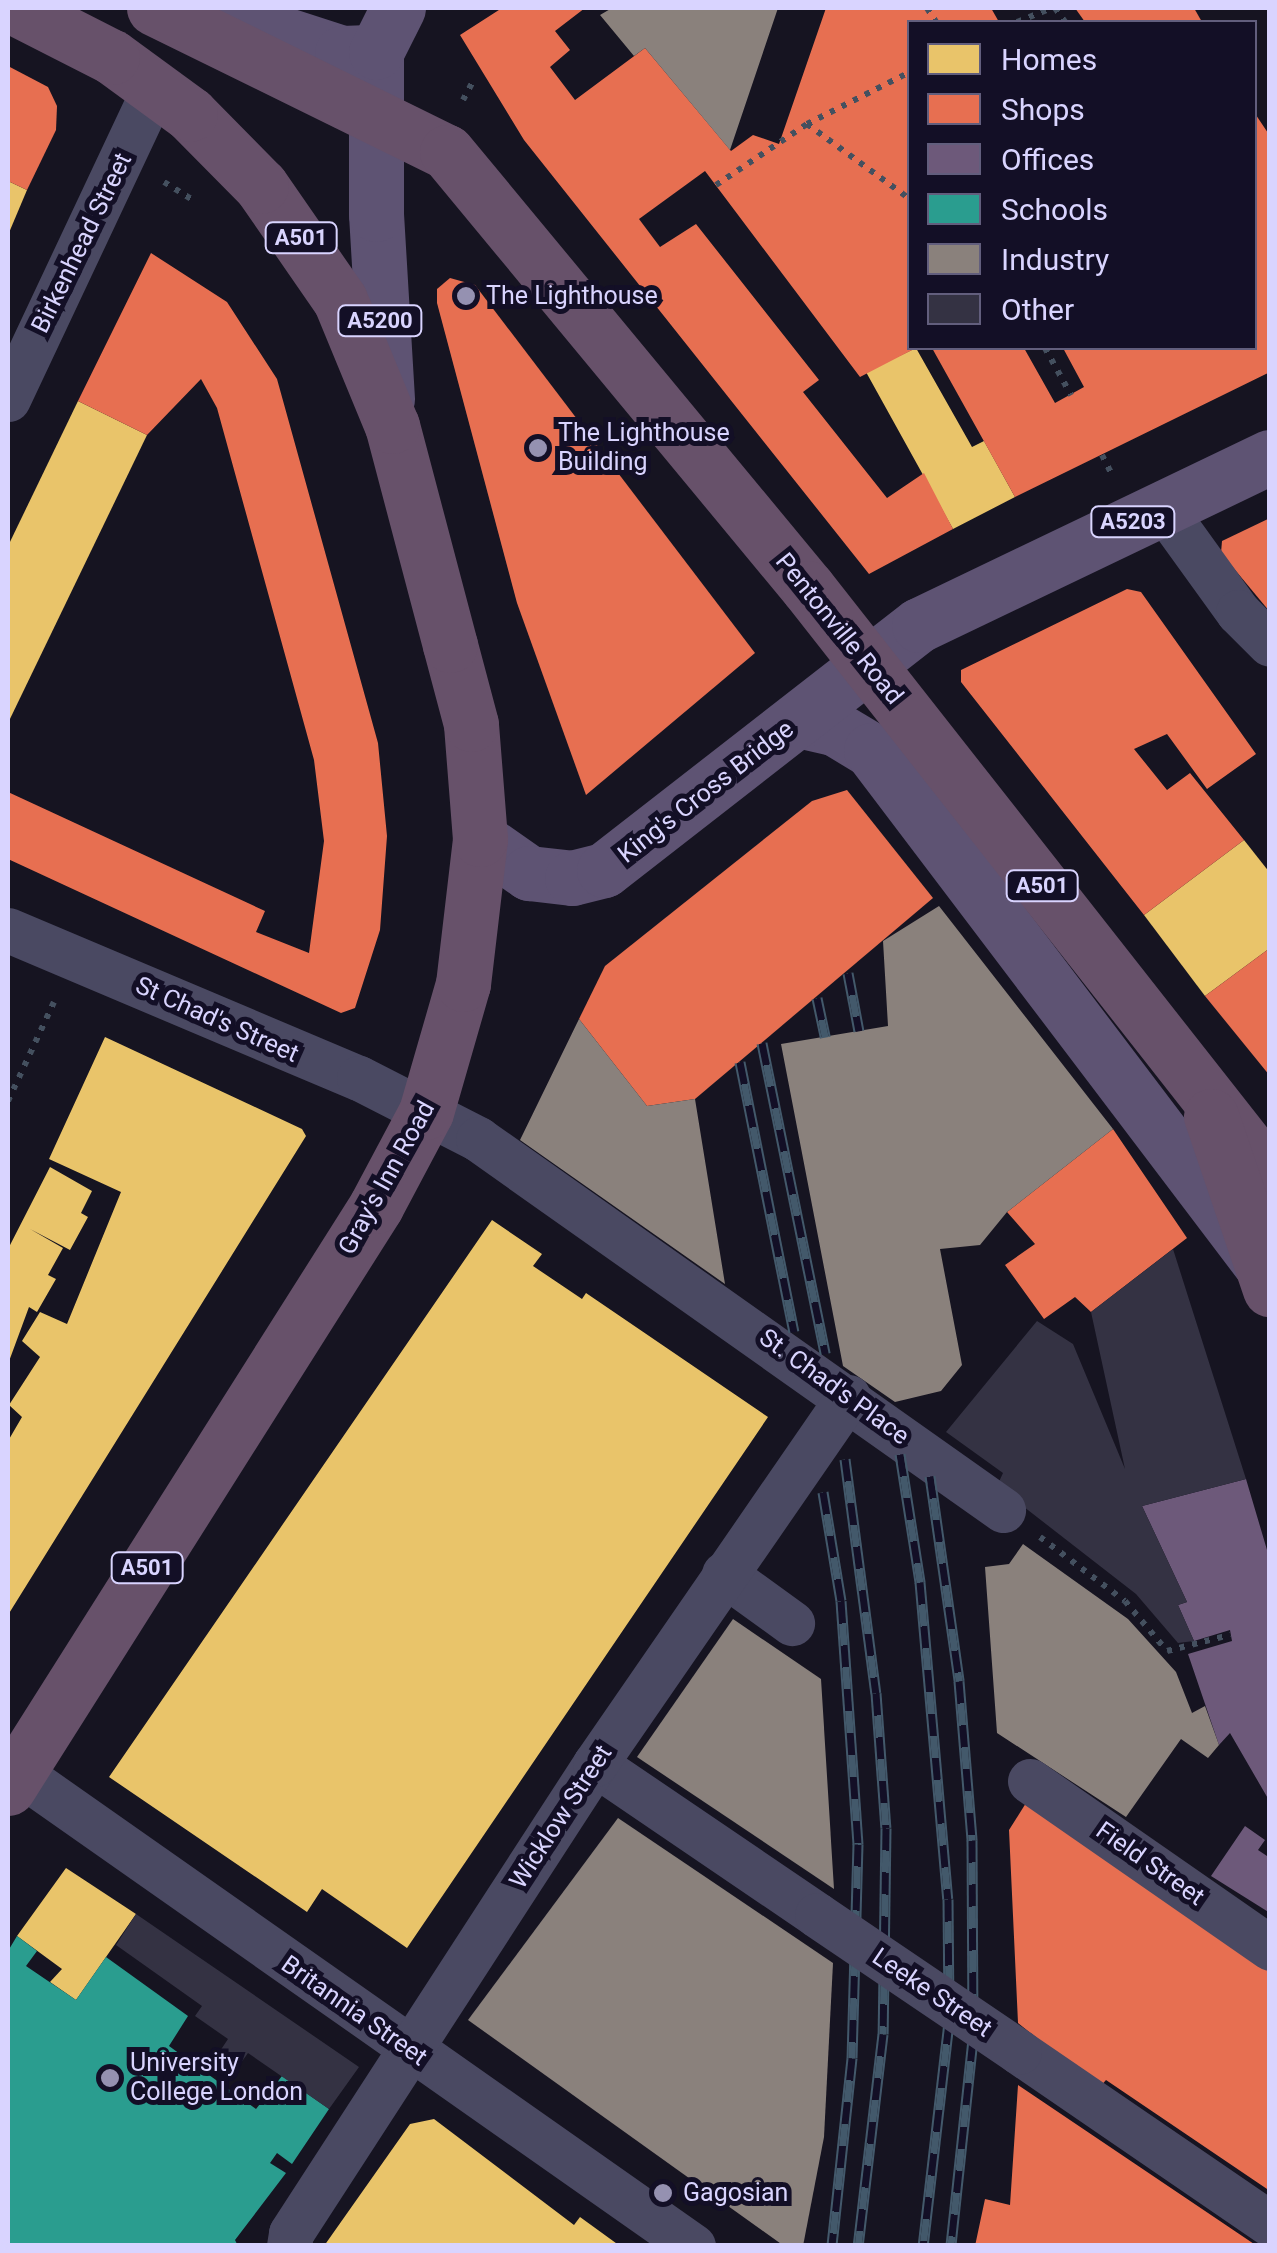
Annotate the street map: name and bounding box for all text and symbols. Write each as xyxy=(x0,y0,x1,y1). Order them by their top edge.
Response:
legend xyxy=(907,20,1257,350)
text: Homes xyxy=(1001,42,1097,77)
text: Shops xyxy=(1001,92,1085,127)
text: Offices xyxy=(1001,142,1094,177)
street label: Birkenhead Street xyxy=(25,148,139,338)
text: Schools xyxy=(1001,192,1108,227)
road number: A501 xyxy=(264,221,338,255)
text: Industry xyxy=(1001,242,1109,277)
place label: The Lighthouse xyxy=(486,281,658,311)
marker: The Lighthouse xyxy=(455,285,477,307)
text: Other xyxy=(1001,292,1074,327)
road number: A5200 xyxy=(335,304,425,338)
place label: The Lighthouse Building xyxy=(558,419,730,478)
marker: The Lighthouse Building xyxy=(527,437,549,459)
road number: A5203 xyxy=(1088,505,1178,539)
street label: Pentonville Road xyxy=(769,547,909,711)
street label: King's Cross Bridge xyxy=(612,714,800,870)
road number: A501 xyxy=(1004,869,1080,903)
street label: St Chad's Street xyxy=(131,971,303,1069)
street label: Gray's Inn Road xyxy=(332,1096,442,1260)
street label: St. Chad's Place xyxy=(753,1323,915,1451)
road number: A501 xyxy=(110,1551,184,1585)
street label: Wicklow Street xyxy=(503,1740,619,1894)
street label: Field Street xyxy=(1090,1816,1210,1912)
street label: Leeke Street xyxy=(866,1942,998,2044)
street label: Britannia Street xyxy=(275,1950,433,2072)
place label: University College London xyxy=(130,2049,303,2108)
marker: University College London xyxy=(99,2067,121,2089)
place label: Gagosian xyxy=(683,2178,788,2208)
marker: Gagosian xyxy=(652,2182,674,2204)

